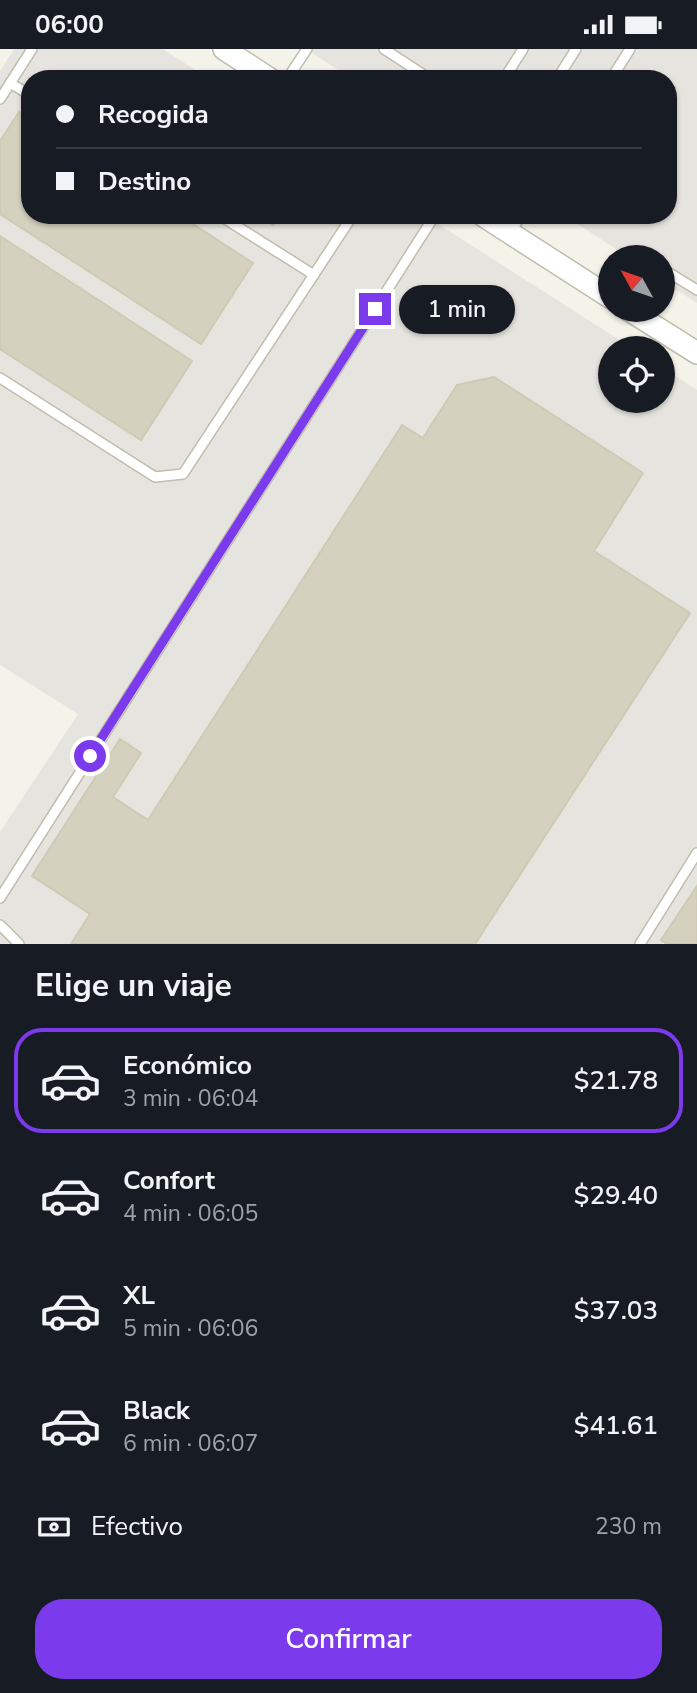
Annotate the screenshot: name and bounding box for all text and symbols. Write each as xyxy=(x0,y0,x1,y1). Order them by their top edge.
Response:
text: 06:00 xyxy=(35,7,104,42)
text: Recogida xyxy=(98,97,209,132)
text: Destino xyxy=(98,164,191,199)
north arrow xyxy=(598,245,676,322)
map controls xyxy=(598,245,675,413)
callout: 1 min xyxy=(400,285,515,333)
route end xyxy=(359,293,391,325)
text: 1 min xyxy=(428,294,486,325)
button: locate xyxy=(598,336,675,413)
route start xyxy=(74,740,106,772)
text: Elige un viaje xyxy=(35,964,232,1007)
text: Económico xyxy=(123,1048,252,1083)
icon: car xyxy=(39,1049,102,1112)
text: $21.78 xyxy=(574,1063,658,1098)
text: 3 min · 06:04 xyxy=(123,1083,258,1114)
text: Confort xyxy=(123,1163,215,1198)
icon: car xyxy=(39,1164,102,1227)
text: $29.40 xyxy=(574,1178,658,1213)
text: 4 min · 06:05 xyxy=(123,1198,258,1229)
text: XL xyxy=(123,1278,155,1313)
icon: car xyxy=(39,1279,102,1342)
text: $37.03 xyxy=(574,1293,658,1328)
text: 5 min · 06:06 xyxy=(123,1313,258,1344)
text: Black xyxy=(123,1393,190,1428)
icon: car xyxy=(39,1394,102,1457)
text: $41.61 xyxy=(574,1408,658,1443)
text: 6 min · 06:07 xyxy=(123,1428,258,1459)
icon: cash xyxy=(35,1508,73,1546)
text: Efectivo xyxy=(91,1509,183,1544)
text: 230 m xyxy=(595,1511,662,1542)
button: Confirmar xyxy=(35,1599,662,1679)

